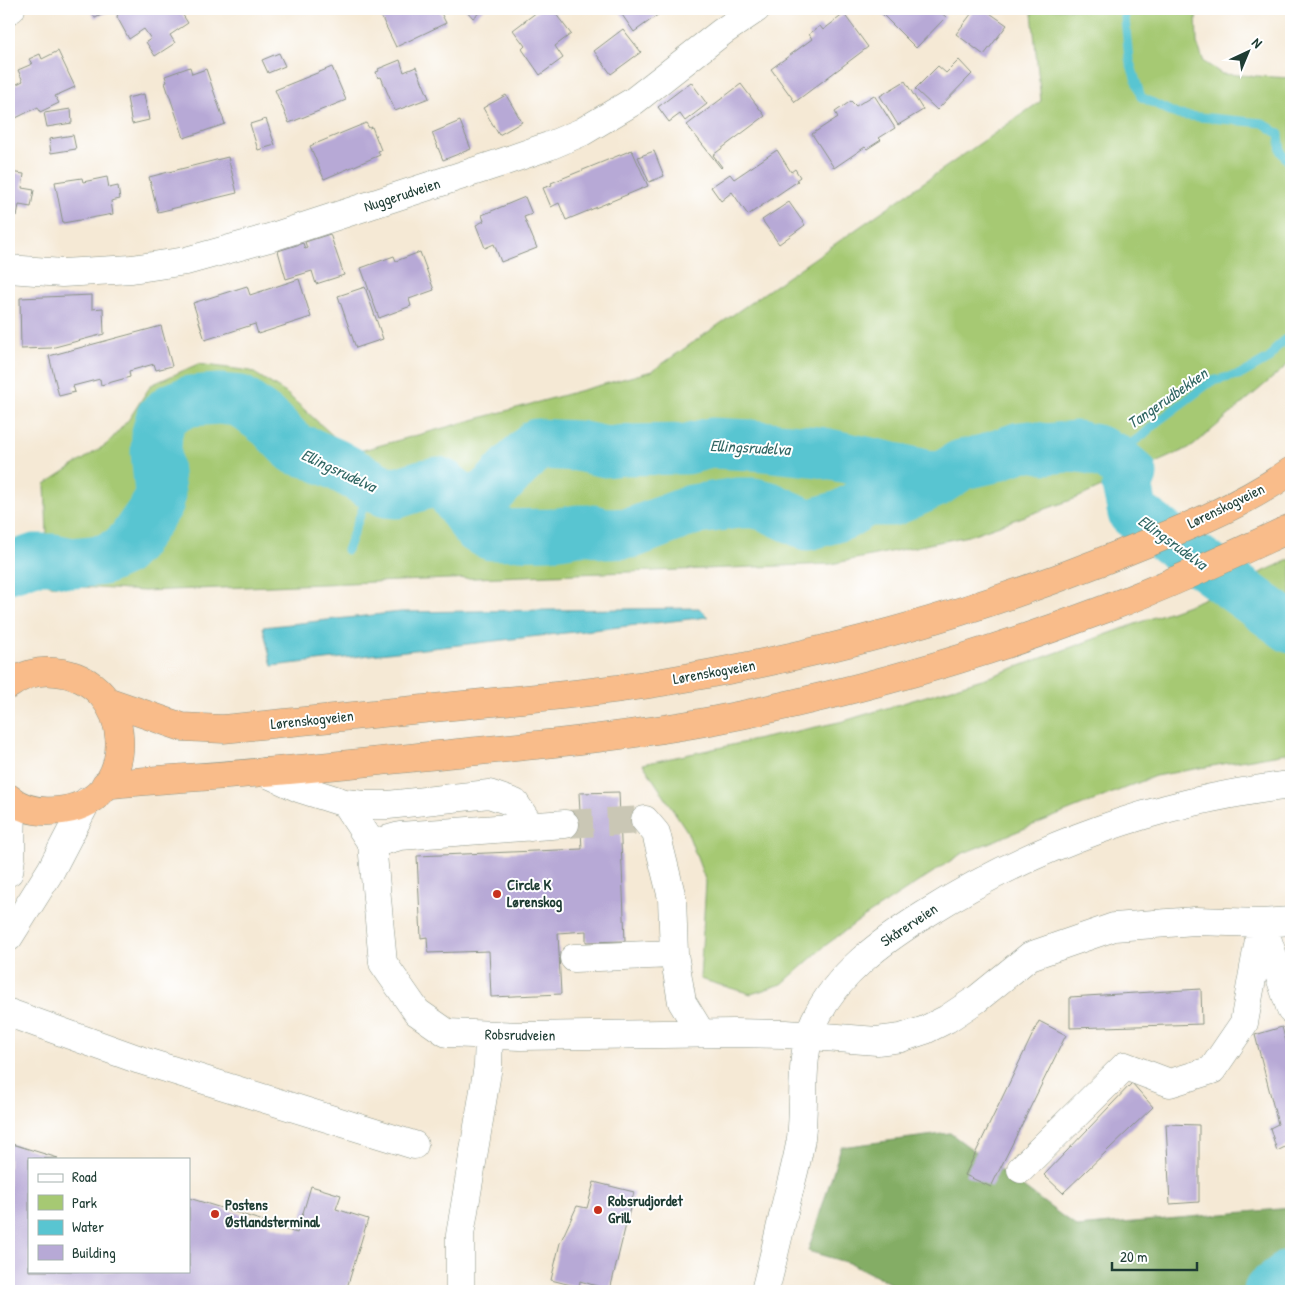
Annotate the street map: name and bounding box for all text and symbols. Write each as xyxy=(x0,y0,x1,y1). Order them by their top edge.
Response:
north arrow xyxy=(1222,28,1272,78)
text: N xyxy=(1248,33,1267,52)
street label: Nuggerudveien xyxy=(361,172,443,217)
water label: Tangerudbekken xyxy=(1123,361,1213,434)
water label: Ellingsrudelva xyxy=(709,434,792,460)
water label: Ellingsrudelva xyxy=(298,443,382,498)
street label: Lørenskogveien xyxy=(1184,478,1268,533)
water label: Ellingsrudelva xyxy=(1134,510,1213,575)
street label: Lørenskogveien xyxy=(671,654,757,689)
street label: Lørenskogveien xyxy=(269,705,355,734)
place label: Circle K Lørenskog xyxy=(507,874,562,913)
marker: Circle K Lørenskog xyxy=(491,888,503,900)
street label: Skårerveien xyxy=(876,898,942,951)
street label: Robsrudveien xyxy=(485,1023,556,1046)
legend xyxy=(28,1158,190,1272)
text: Road xyxy=(72,1166,97,1187)
place label: Robsrudjordet Grill xyxy=(608,1190,684,1228)
text: Park xyxy=(72,1192,97,1213)
place label: Postens Østlandsterminal xyxy=(225,1194,321,1232)
marker: Robsrudjordet Grill xyxy=(592,1204,604,1216)
marker: Postens Østlandsterminal xyxy=(209,1208,221,1220)
text: Water xyxy=(72,1216,104,1237)
scale bar xyxy=(1112,1240,1198,1272)
text: Building xyxy=(72,1242,116,1263)
text: 20 m xyxy=(1120,1246,1147,1267)

